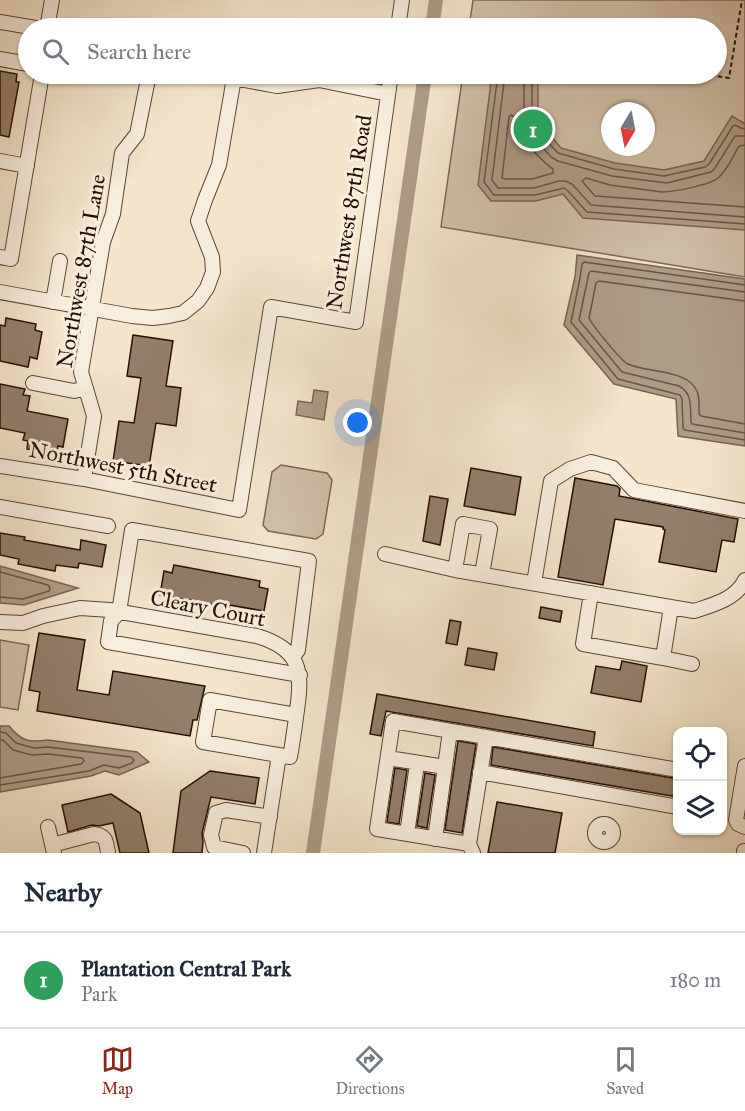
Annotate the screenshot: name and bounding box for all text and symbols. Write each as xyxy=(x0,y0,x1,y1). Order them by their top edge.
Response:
search box xyxy=(18,18,727,84)
icon: search xyxy=(39,35,72,68)
text: Search here xyxy=(87,38,191,65)
north arrow xyxy=(601,102,655,156)
pin: 1 xyxy=(514,106,552,152)
street label: Northwest 87th Road xyxy=(320,113,378,311)
street label: Northwest 87th Lane xyxy=(51,172,111,370)
your location xyxy=(343,408,372,437)
street label: Northwest 5th Street xyxy=(27,436,220,499)
street label: Cleary Court xyxy=(148,584,268,632)
map controls xyxy=(673,727,727,835)
button: locate xyxy=(673,727,727,781)
button: layers xyxy=(673,781,727,835)
text: Nearby xyxy=(24,876,102,908)
text: Plantation Central Park xyxy=(81,955,291,982)
text: 1 xyxy=(40,968,47,992)
text: 180 m xyxy=(670,968,721,992)
text: Park xyxy=(81,982,117,1006)
tab: Map xyxy=(101,1043,134,1098)
tab: Directions xyxy=(336,1043,404,1098)
tab: Saved xyxy=(606,1043,644,1098)

